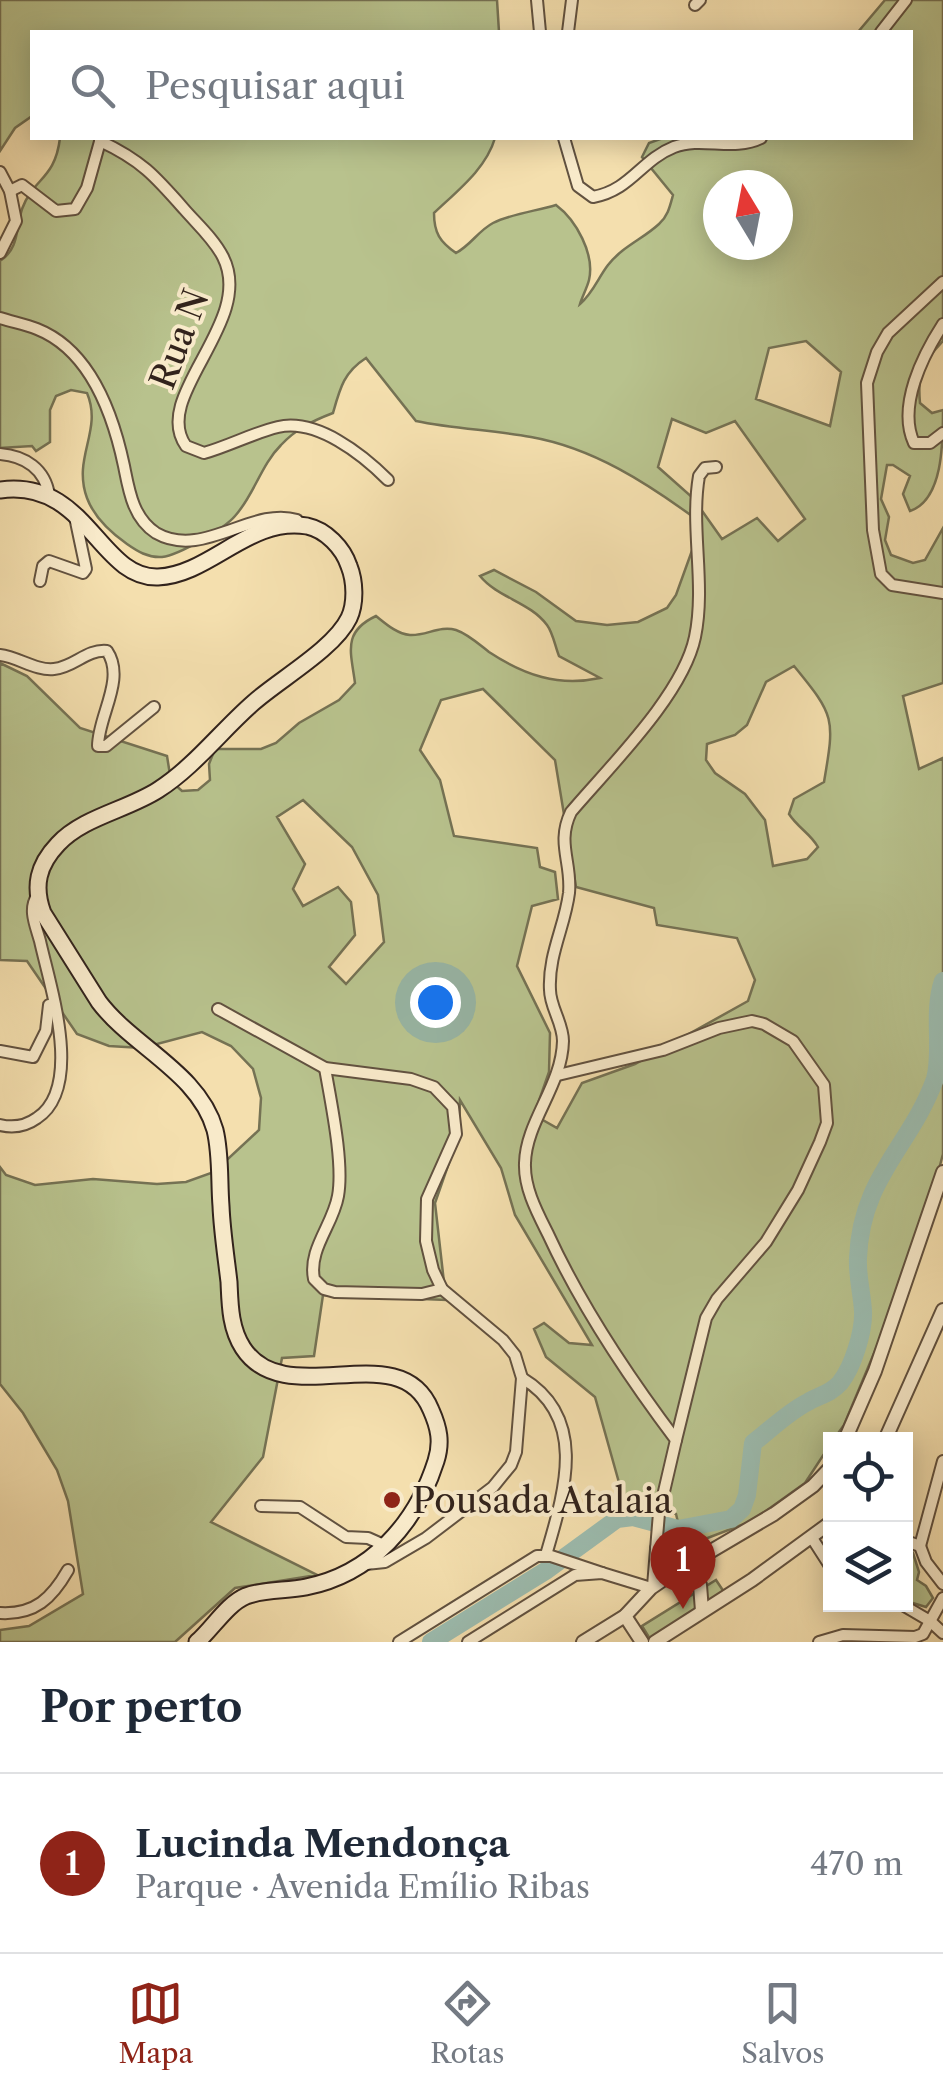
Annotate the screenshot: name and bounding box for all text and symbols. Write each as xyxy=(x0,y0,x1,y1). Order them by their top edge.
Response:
search box xyxy=(30,30,913,140)
icon: search xyxy=(65,58,120,113)
text: Pesquisar aqui xyxy=(145,62,405,109)
north arrow xyxy=(703,170,793,260)
street label: Rua N xyxy=(140,283,218,395)
your location xyxy=(410,977,461,1028)
map controls xyxy=(823,1432,913,1612)
button: locate xyxy=(823,1432,913,1522)
place label: Pousada Atalaia xyxy=(412,1479,673,1522)
marker: Pousada Atalaia xyxy=(381,1489,403,1511)
button: layers xyxy=(823,1522,913,1612)
pin: 1 xyxy=(650,1526,716,1609)
text: Por perto xyxy=(40,1681,243,1733)
text: Lucinda Mendonça xyxy=(135,1820,510,1867)
text: 1 xyxy=(65,1844,80,1883)
text: 470 m xyxy=(810,1844,903,1883)
text: Parque · Avenida Emílio Ribas xyxy=(135,1867,590,1906)
tab: Mapa xyxy=(118,1976,193,2070)
tab: Rotas xyxy=(430,1976,504,2070)
tab: Salvos xyxy=(741,1976,825,2070)

